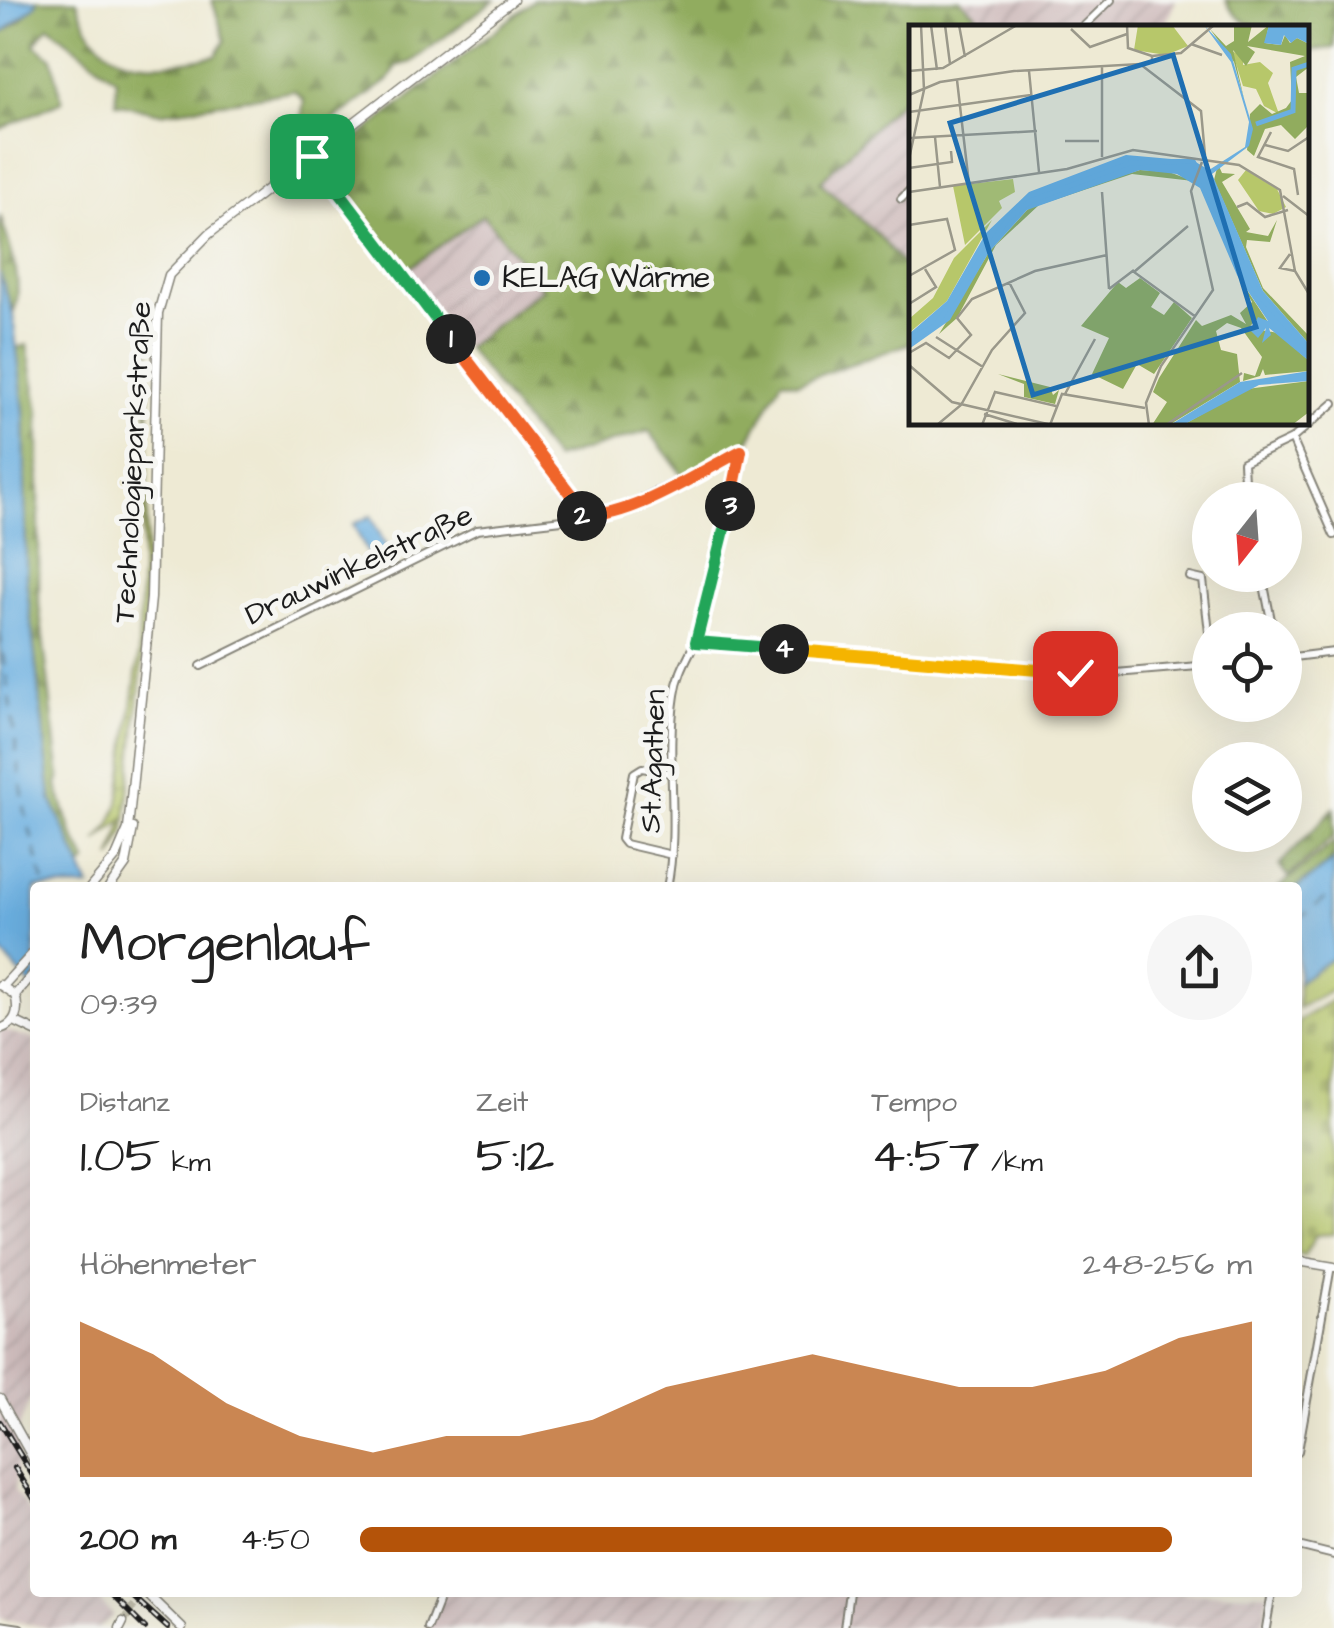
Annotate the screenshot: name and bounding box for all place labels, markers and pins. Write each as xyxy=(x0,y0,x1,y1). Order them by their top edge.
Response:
pin xyxy=(270,114,355,199)
place label: KELAG Wärme xyxy=(502,257,710,299)
marker: KELAG Wärme xyxy=(471,267,493,289)
pin: 1 xyxy=(426,314,476,364)
pin: 3 xyxy=(705,481,755,531)
pin: 2 xyxy=(557,491,607,541)
pin: 4 xyxy=(759,624,809,674)
pin xyxy=(1033,631,1118,716)

